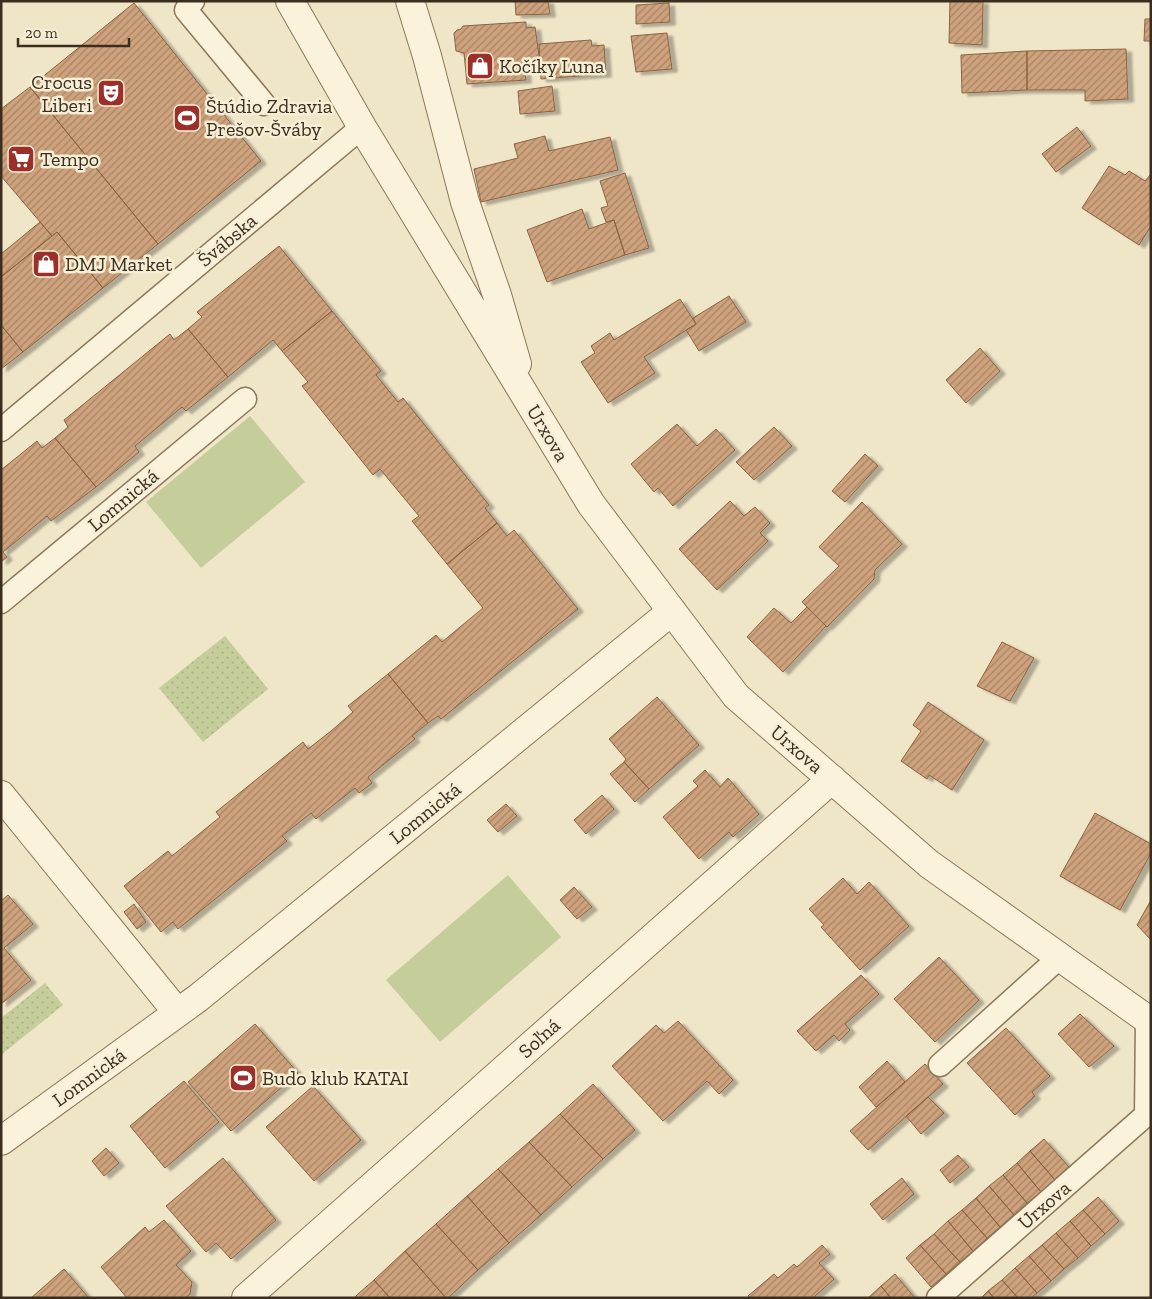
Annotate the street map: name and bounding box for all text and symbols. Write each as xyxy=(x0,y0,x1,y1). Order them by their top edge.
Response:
scale bar xyxy=(18,15,129,47)
text: 20 m xyxy=(25,24,58,42)
shop icon: Kočíky Luna xyxy=(465,51,495,81)
place label: Kočíky Luna xyxy=(499,54,605,78)
place label: Crocus Liberi xyxy=(31,70,92,117)
theatre icon: Crocus Liberi xyxy=(96,78,126,108)
place label: Štúdio Zdravia Prešov-Šváby xyxy=(206,94,333,141)
sports icon: Štúdio Zdravia Prešov-Šváby xyxy=(172,103,202,133)
supermarket icon: Tempo xyxy=(6,144,36,174)
place label: Tempo xyxy=(40,147,99,171)
street label: Švábska xyxy=(193,208,262,272)
shop icon: DMJ Market xyxy=(31,249,61,279)
place label: DMJ Market xyxy=(65,252,173,276)
street label: Urxova xyxy=(522,400,574,466)
street label: Lomnická xyxy=(83,463,163,536)
street label: Urxova xyxy=(766,720,829,779)
street label: Lomnická xyxy=(385,777,466,849)
street label: Soľná xyxy=(513,1013,565,1063)
street label: Lomnická xyxy=(48,1042,131,1112)
sports icon: Budo klub KATAI xyxy=(228,1063,258,1093)
place label: Budo klub KATAI xyxy=(262,1066,409,1090)
street label: Urxova xyxy=(1013,1175,1076,1234)

